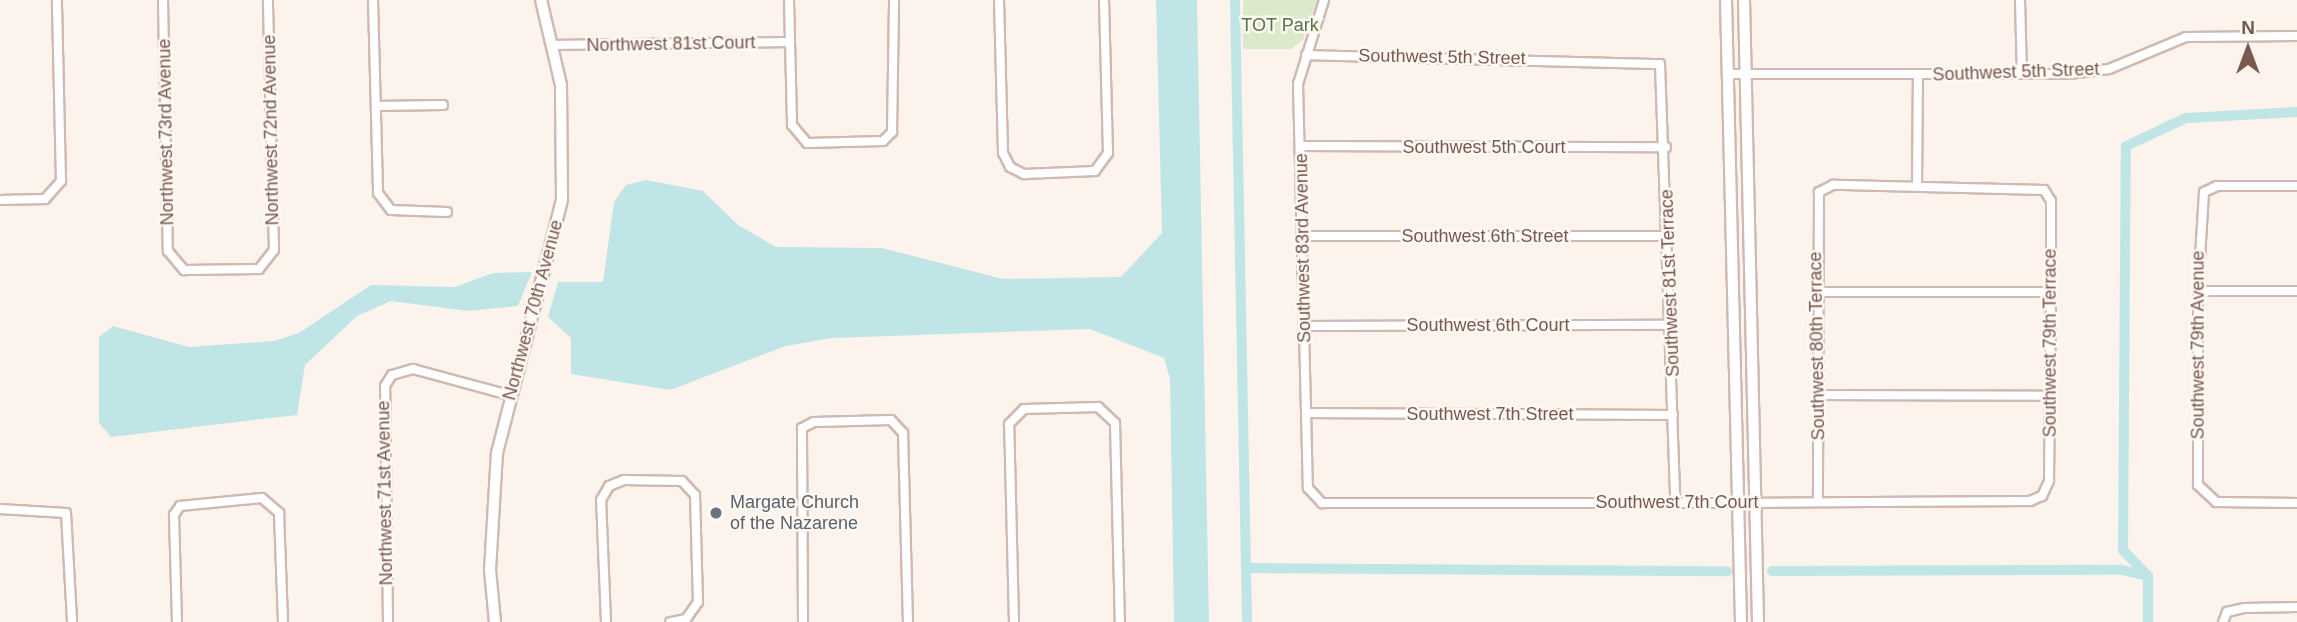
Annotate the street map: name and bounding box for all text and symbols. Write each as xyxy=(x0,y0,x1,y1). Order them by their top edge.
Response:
park label: TOT Park xyxy=(1241,14,1319,36)
north arrow xyxy=(2213,14,2283,84)
text: N xyxy=(2241,17,2255,38)
street label: Northwest 81st Court xyxy=(586,32,756,56)
street label: Northwest 72nd Avenue xyxy=(259,34,283,226)
street label: Northwest 73rd Avenue xyxy=(154,38,178,226)
street label: Southwest 5th Street xyxy=(1358,45,1526,69)
street label: Southwest 5th Street xyxy=(1932,58,2100,86)
street label: Southwest 5th Court xyxy=(1402,136,1566,158)
street label: Southwest 83rd Avenue xyxy=(1291,152,1315,344)
street label: Southwest 81st Terrace xyxy=(1656,189,1684,377)
street label: Northwest 70th Avenue xyxy=(498,217,568,403)
street label: Southwest 6th Street xyxy=(1401,225,1569,247)
street label: Southwest 79th Terrace xyxy=(2039,248,2061,438)
street label: Southwest 79th Avenue xyxy=(2187,250,2209,440)
street label: Southwest 80th Terrace xyxy=(1805,251,1829,441)
street label: Southwest 6th Court xyxy=(1406,314,1570,336)
street label: Northwest 71st Avenue xyxy=(373,400,397,586)
street label: Southwest 7th Street xyxy=(1406,403,1574,425)
street label: Southwest 7th Court xyxy=(1595,491,1759,513)
place label: Margate Church of the Nazarene xyxy=(730,492,859,534)
marker: Margate Church of the Nazarene xyxy=(708,505,724,521)

